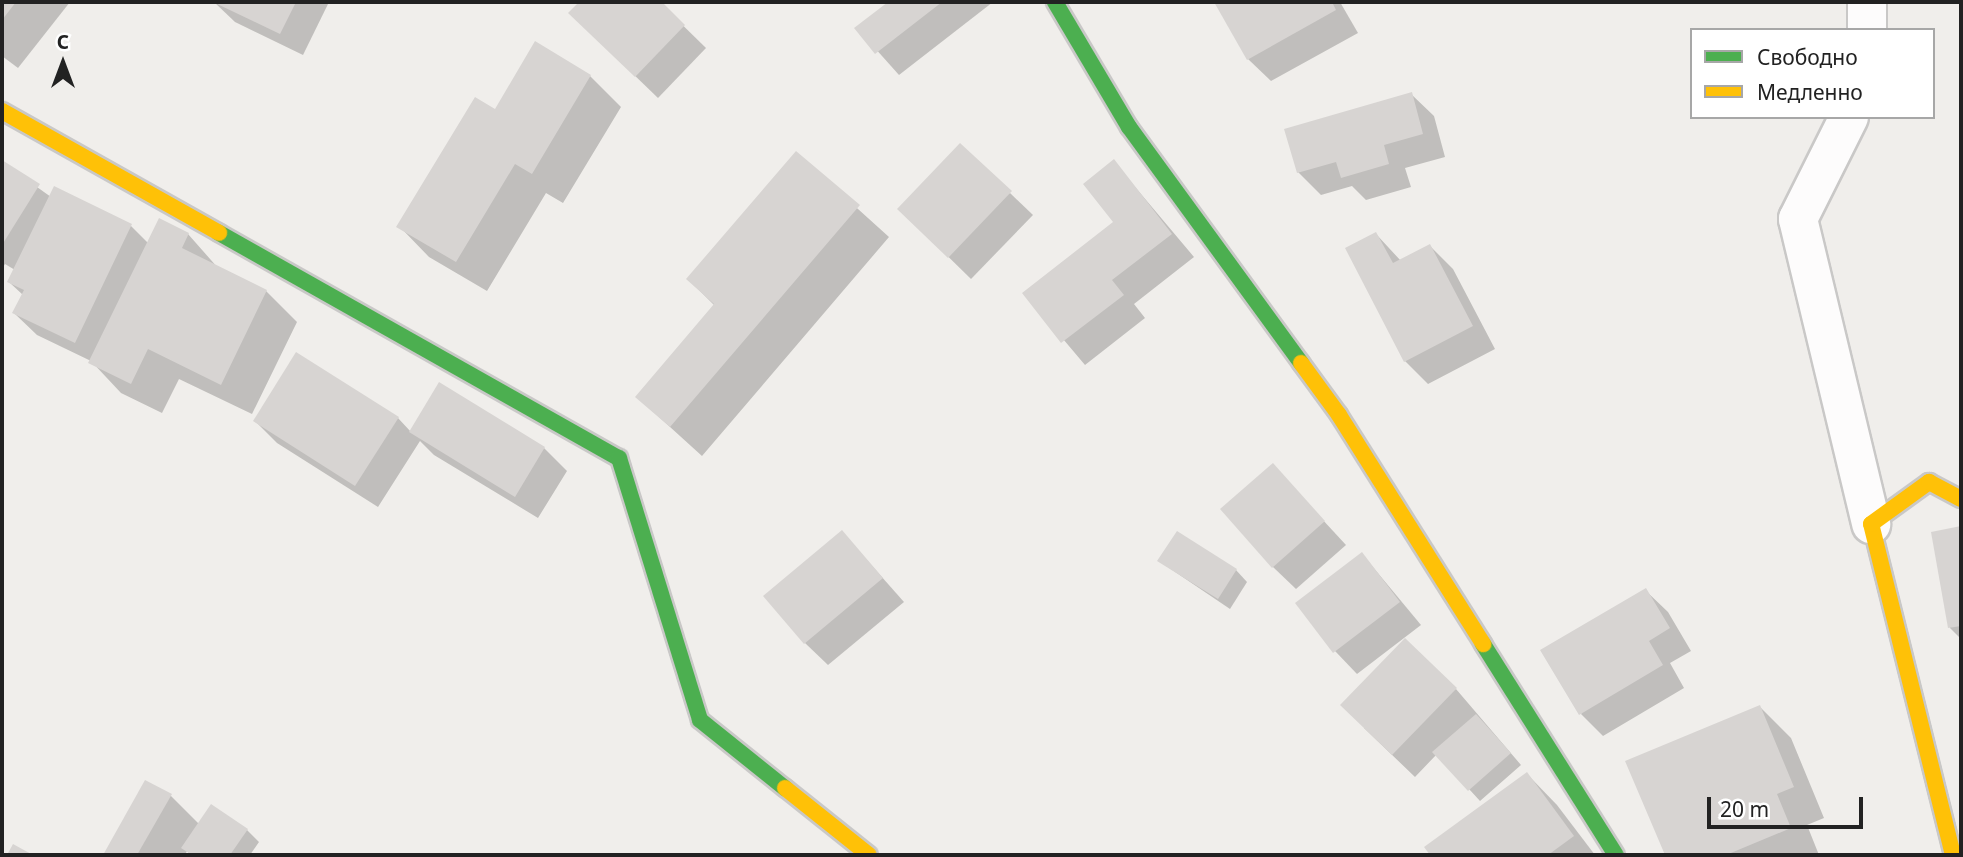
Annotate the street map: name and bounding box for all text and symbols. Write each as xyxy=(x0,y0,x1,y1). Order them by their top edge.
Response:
north arrow xyxy=(28,28,98,98)
legend xyxy=(1690,28,1935,119)
text: С xyxy=(57,29,69,55)
text: Свободно xyxy=(1757,43,1858,71)
text: Медленно xyxy=(1757,78,1863,106)
scale bar xyxy=(1711,784,1867,828)
text: 20 m xyxy=(1720,795,1769,823)

